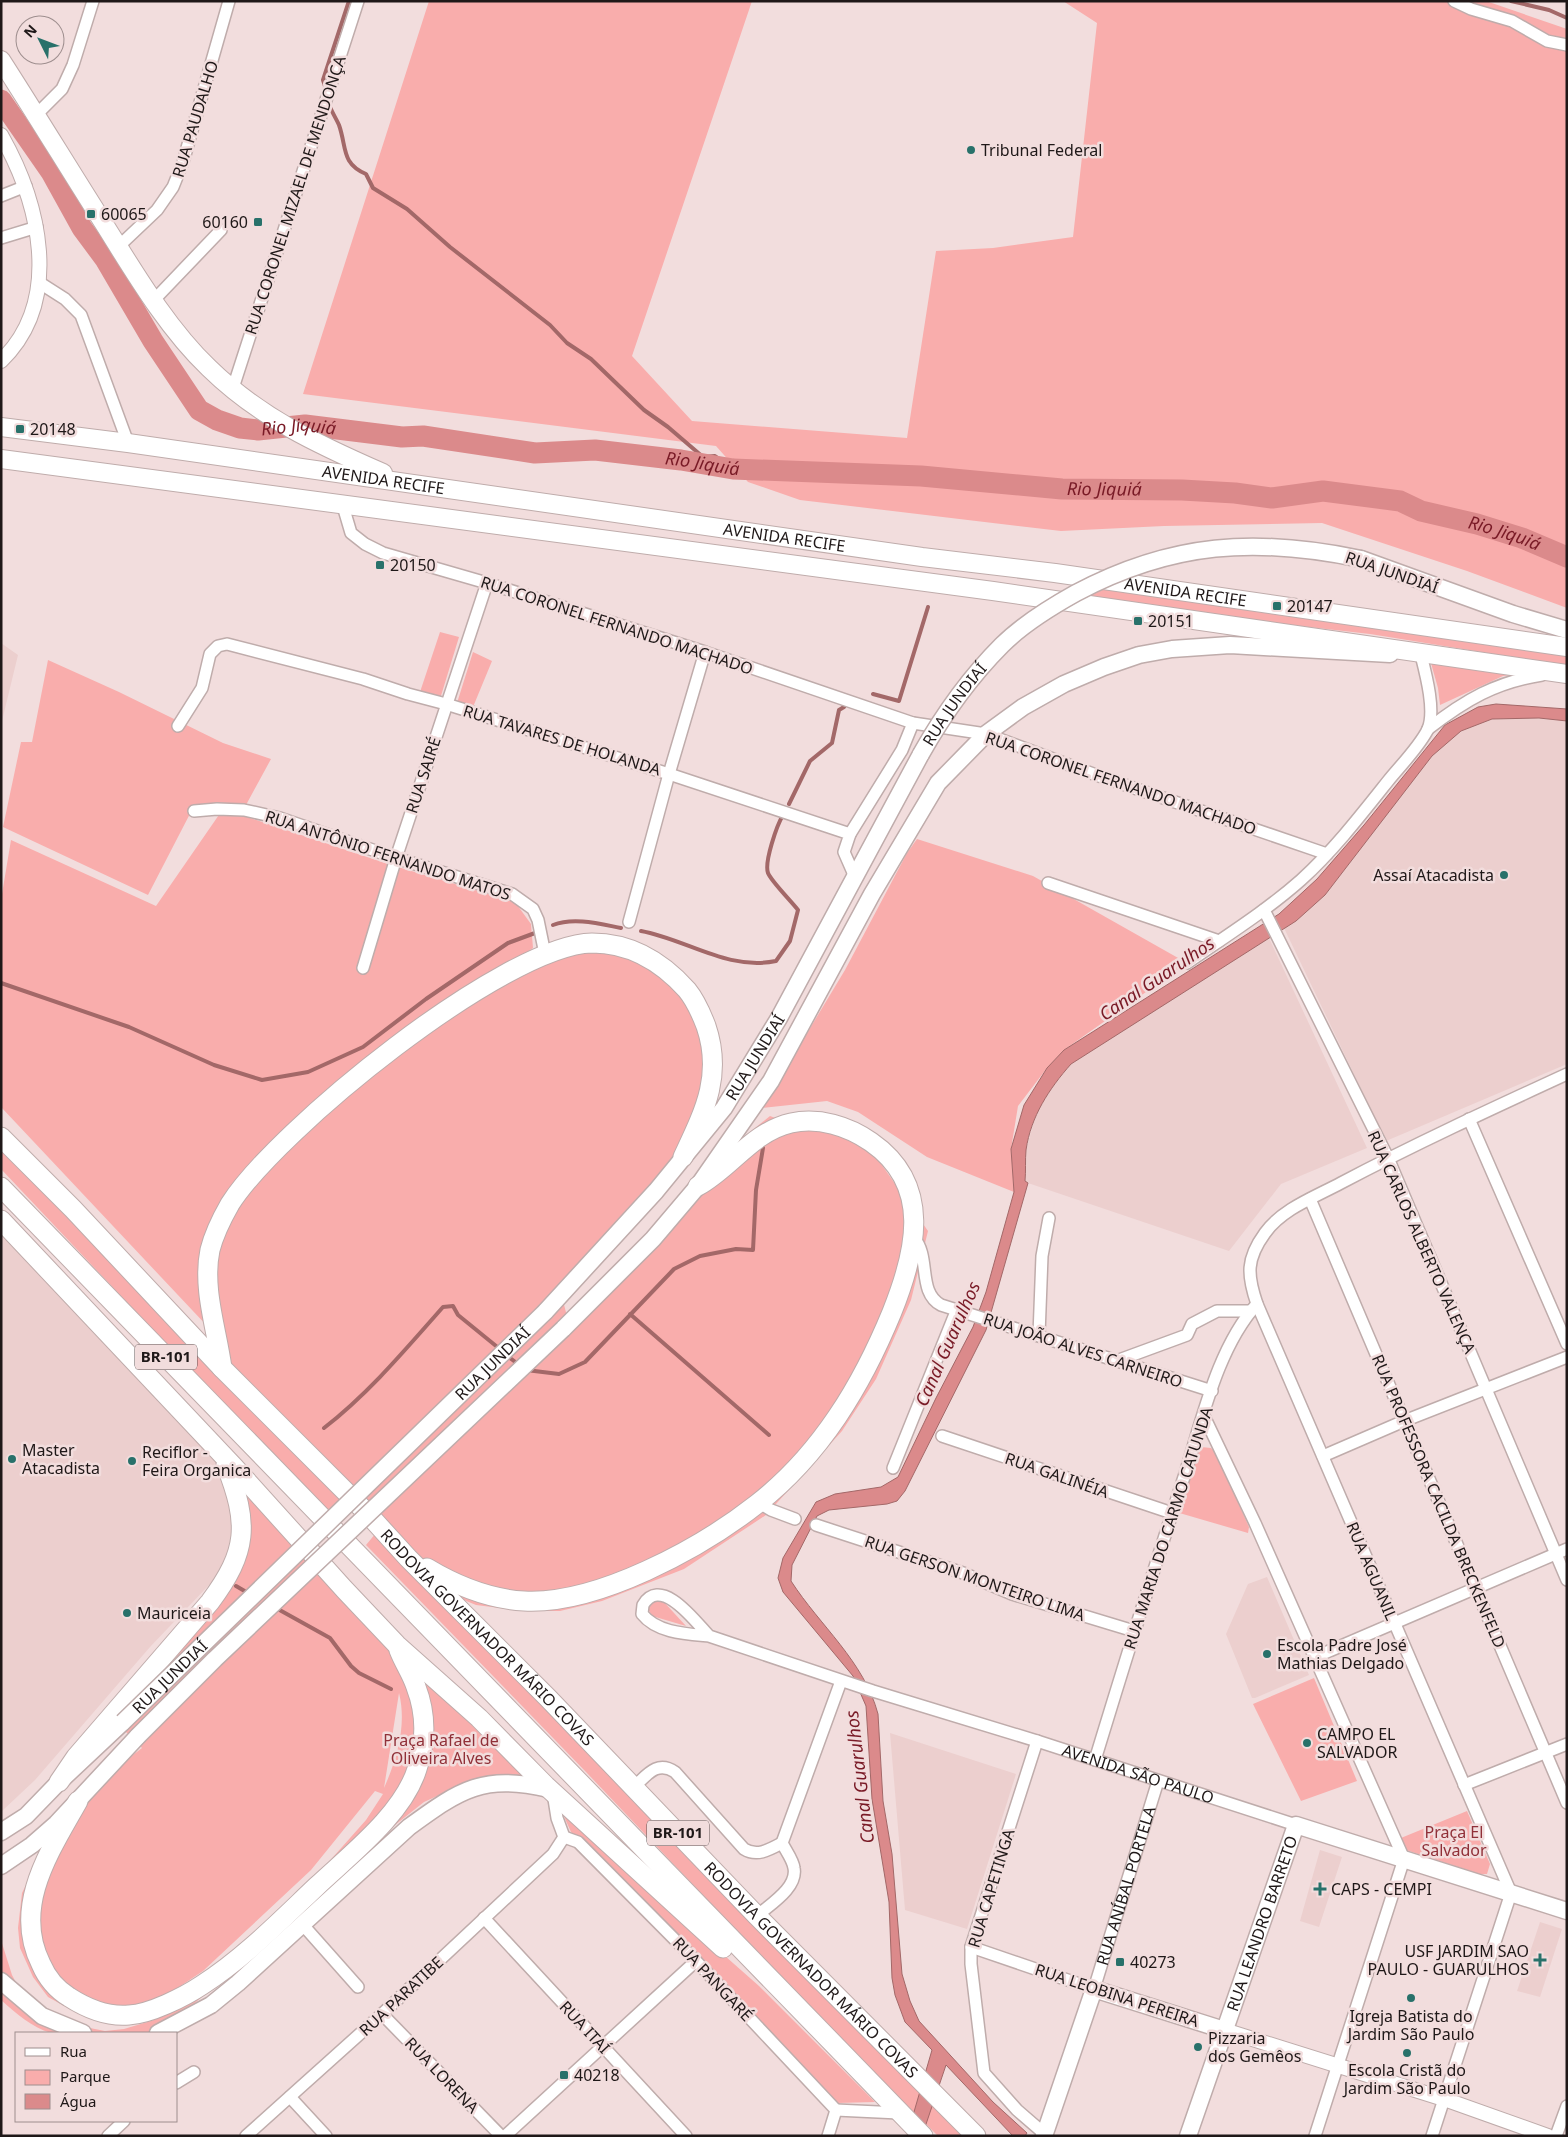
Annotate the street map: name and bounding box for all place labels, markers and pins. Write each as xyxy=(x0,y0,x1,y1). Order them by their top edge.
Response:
place label: Tribunal Federal xyxy=(981,139,1102,161)
marker: Tribunal Federal xyxy=(965,144,977,156)
place label: 60065 xyxy=(101,203,147,225)
marker: 60065 xyxy=(85,208,97,220)
place label: 60160 xyxy=(202,211,248,233)
marker: 60160 xyxy=(252,216,264,228)
place label: 20148 xyxy=(30,418,76,440)
marker: 20148 xyxy=(14,423,26,435)
place label: 20150 xyxy=(390,554,436,576)
marker: 20150 xyxy=(374,559,386,571)
place label: 20147 xyxy=(1287,595,1333,617)
marker: 20147 xyxy=(1271,600,1283,612)
place label: 20151 xyxy=(1148,610,1194,632)
marker: 20151 xyxy=(1132,615,1144,627)
place label: Assaí Atacadista xyxy=(1373,864,1494,886)
marker: Assaí Atacadista xyxy=(1498,869,1510,881)
place label: Master Atacadista xyxy=(22,1439,100,1479)
place label: Reciflor - Feira Organica xyxy=(142,1441,251,1481)
marker: Master Atacadista xyxy=(6,1453,18,1465)
marker: Reciflor - Feira Organica xyxy=(126,1455,138,1467)
place label: Mauriceia xyxy=(137,1602,211,1624)
marker: Mauriceia xyxy=(121,1607,133,1619)
place label: Escola Padre José Mathias Delgado xyxy=(1277,1634,1407,1674)
marker: Escola Padre José Mathias Delgado xyxy=(1261,1648,1273,1660)
place label: CAMPO EL SALVADOR xyxy=(1317,1723,1397,1763)
marker: CAMPO EL SALVADOR xyxy=(1301,1737,1313,1749)
place label: CAPS - CEMPI xyxy=(1331,1878,1432,1900)
marker: CAPS - CEMPI xyxy=(1313,1882,1327,1896)
place label: USF JARDIM SAO PAULO - GUARULHOS xyxy=(1368,1940,1529,1980)
place label: 40273 xyxy=(1130,1951,1176,1973)
marker: USF JARDIM SAO PAULO - GUARULHOS xyxy=(1533,1953,1547,1967)
marker: 40273 xyxy=(1114,1956,1126,1968)
marker: Igreja Batista do Jardim São Paulo xyxy=(1405,1992,1417,2004)
place label: Igreja Batista do Jardim São Paulo xyxy=(1346,2005,1474,2045)
place label: Pizzaria dos Gemêos xyxy=(1208,2027,1301,2067)
marker: Pizzaria dos Gemêos xyxy=(1192,2041,1204,2053)
marker: Escola Cristã do Jardim São Paulo xyxy=(1401,2047,1413,2059)
place label: Escola Cristã do Jardim São Paulo xyxy=(1342,2059,1470,2099)
place label: 40218 xyxy=(574,2064,620,2086)
marker: 40218 xyxy=(558,2069,570,2081)

